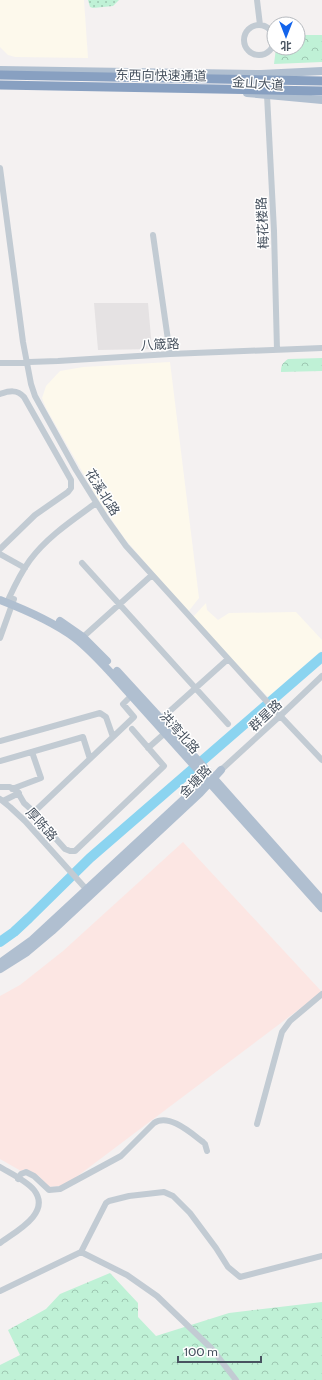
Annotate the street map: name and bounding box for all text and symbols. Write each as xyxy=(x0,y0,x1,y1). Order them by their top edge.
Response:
north arrow xyxy=(266,16,306,56)
text: 北 xyxy=(281,39,292,53)
street label: 东西向快速通道 xyxy=(115,66,207,84)
street label: 金山大道 xyxy=(231,73,285,93)
street label: 梅花楼路 xyxy=(253,197,271,249)
street label: 八箴路 xyxy=(140,335,180,353)
street label: 花溪北路 xyxy=(82,466,124,518)
street label: 群星路 xyxy=(245,696,285,734)
street label: 洪湾北路 xyxy=(157,707,203,757)
street label: 金塘路 xyxy=(176,761,214,801)
street label: 厚陈路 xyxy=(23,804,61,844)
scale bar xyxy=(178,1338,261,1364)
text: 100 m xyxy=(184,1344,218,1359)

